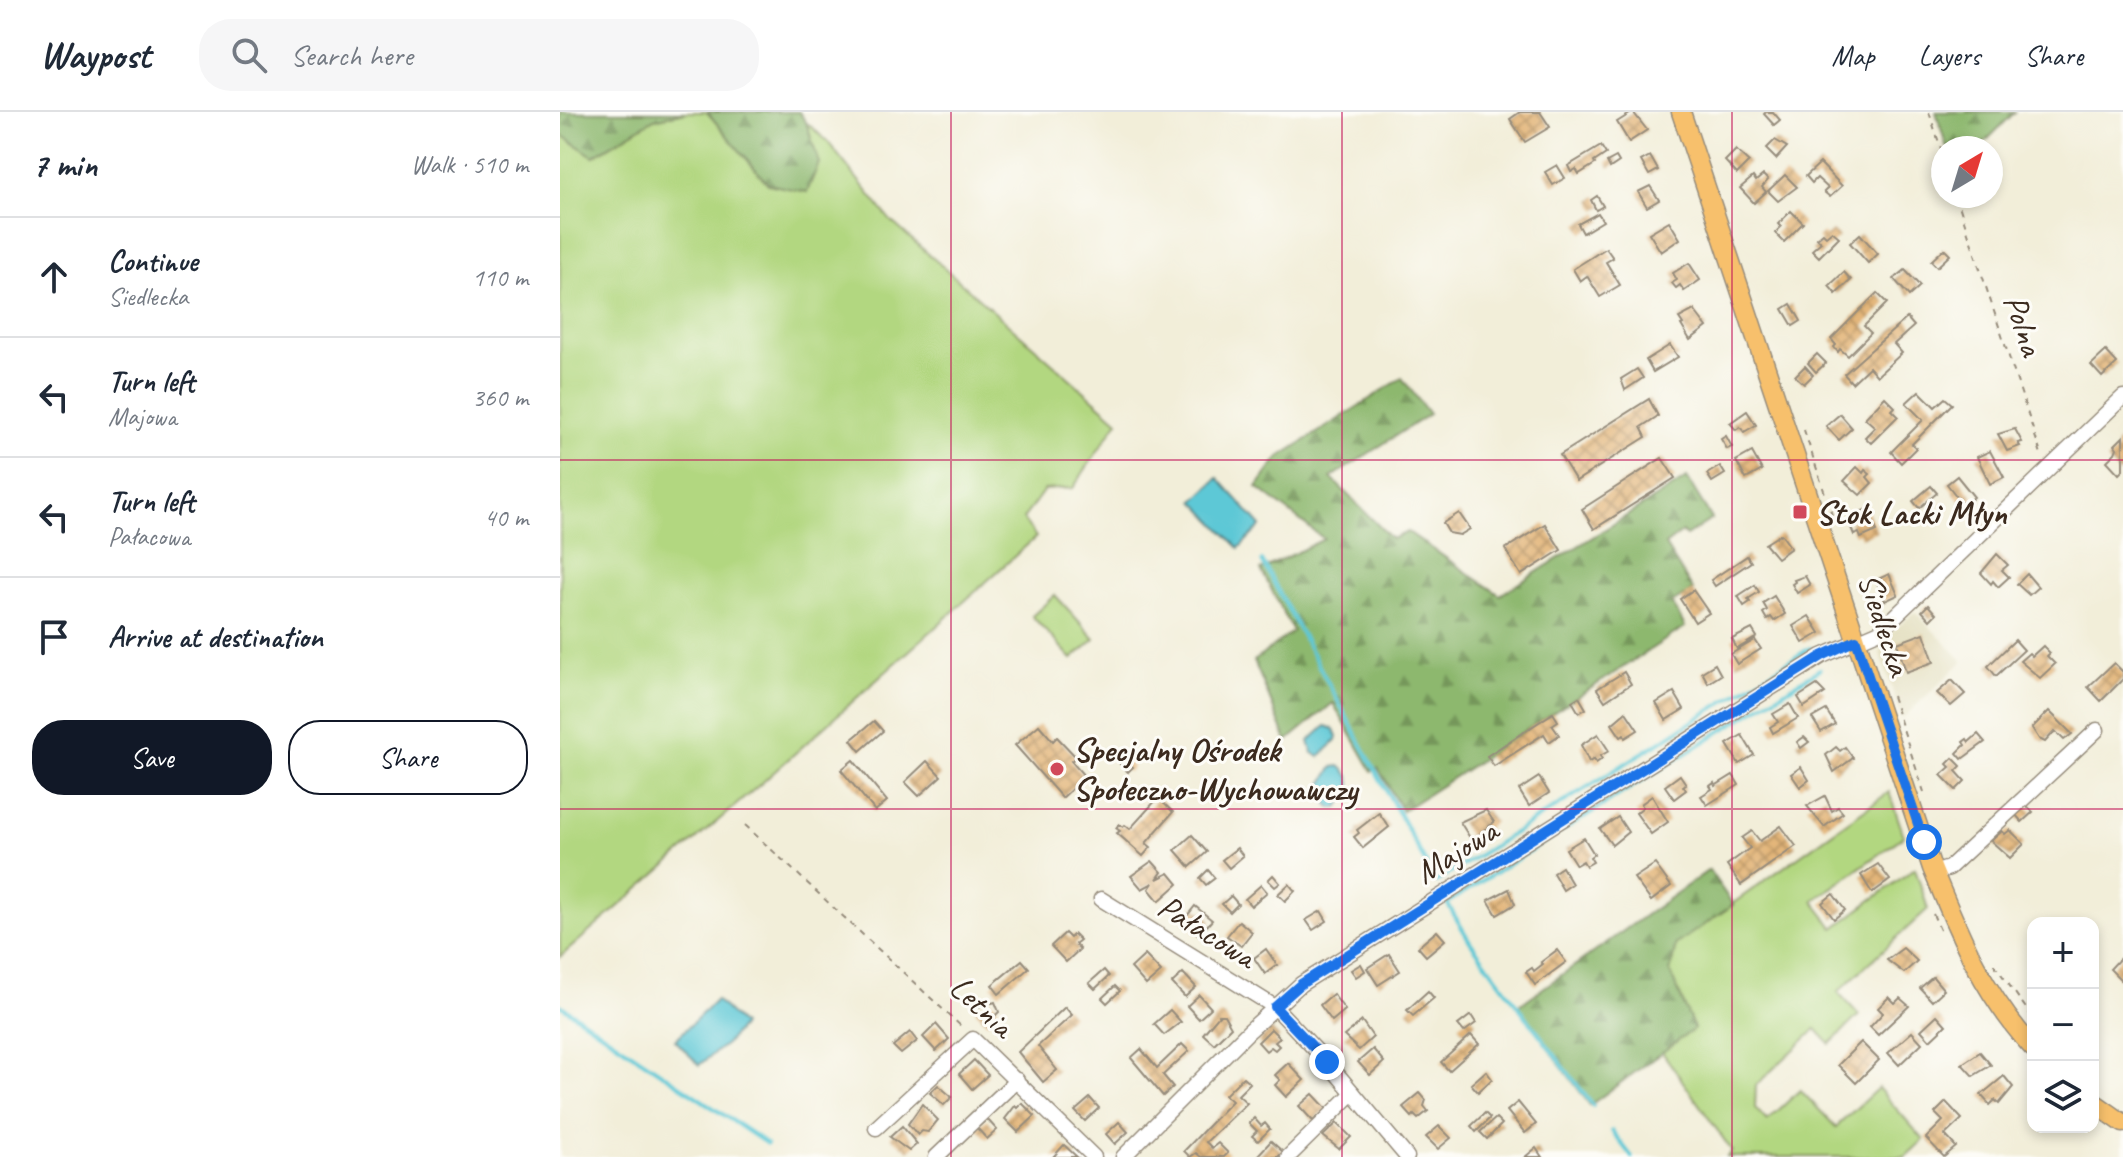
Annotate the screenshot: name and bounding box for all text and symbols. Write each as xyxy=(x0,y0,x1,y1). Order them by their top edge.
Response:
search box xyxy=(199,19,759,91)
text: Waypost xyxy=(40,32,151,79)
icon: search xyxy=(227,33,271,77)
text: Search here xyxy=(291,36,413,74)
text: Map xyxy=(1832,38,1875,73)
text: Layers xyxy=(1919,38,1980,73)
text: Share xyxy=(2024,38,2083,73)
north arrow xyxy=(1931,136,2003,208)
text: 7 min xyxy=(32,143,97,186)
text: Walk · 510 m xyxy=(411,148,528,181)
text: Continue xyxy=(108,242,198,280)
icon: ahead xyxy=(32,255,76,299)
text: 110 m xyxy=(472,261,528,294)
text: Siedlecka xyxy=(108,280,188,313)
street label: Polna xyxy=(1994,289,2055,363)
text: Turn left xyxy=(108,362,195,400)
icon: left xyxy=(32,375,76,419)
text: 360 m xyxy=(472,381,528,414)
text: Majowa xyxy=(108,400,177,433)
text: Turn left xyxy=(108,482,195,520)
place label: Stok Lacki Młyn xyxy=(1816,491,2008,534)
icon: left xyxy=(32,495,76,539)
text: 40 m xyxy=(484,501,528,534)
marker: Stok Lacki Młyn xyxy=(1791,503,1809,521)
text: Pałacowa xyxy=(108,520,190,553)
street label: Siedlecka xyxy=(1848,568,1922,682)
icon: arrive xyxy=(32,615,76,659)
text: Arrive at destination xyxy=(108,618,323,656)
button: Save xyxy=(32,720,272,795)
button: Share xyxy=(288,720,528,795)
place label: Specjalny Ośrodek Społeczno-Wychowawczy xyxy=(1073,728,1360,810)
marker: Specjalny Ośrodek Społeczno-Wychowawczy xyxy=(1048,760,1066,778)
street label: Majowa xyxy=(1407,807,1508,893)
route start xyxy=(1906,824,1942,860)
street label: Pałacowa xyxy=(1150,884,1267,979)
map controls xyxy=(2027,917,2099,1133)
button: + xyxy=(2027,917,2099,989)
street label: Letnia xyxy=(941,966,1025,1048)
button: − xyxy=(2027,989,2099,1061)
route end xyxy=(1309,1044,1345,1080)
button: layers xyxy=(2027,1061,2099,1133)

